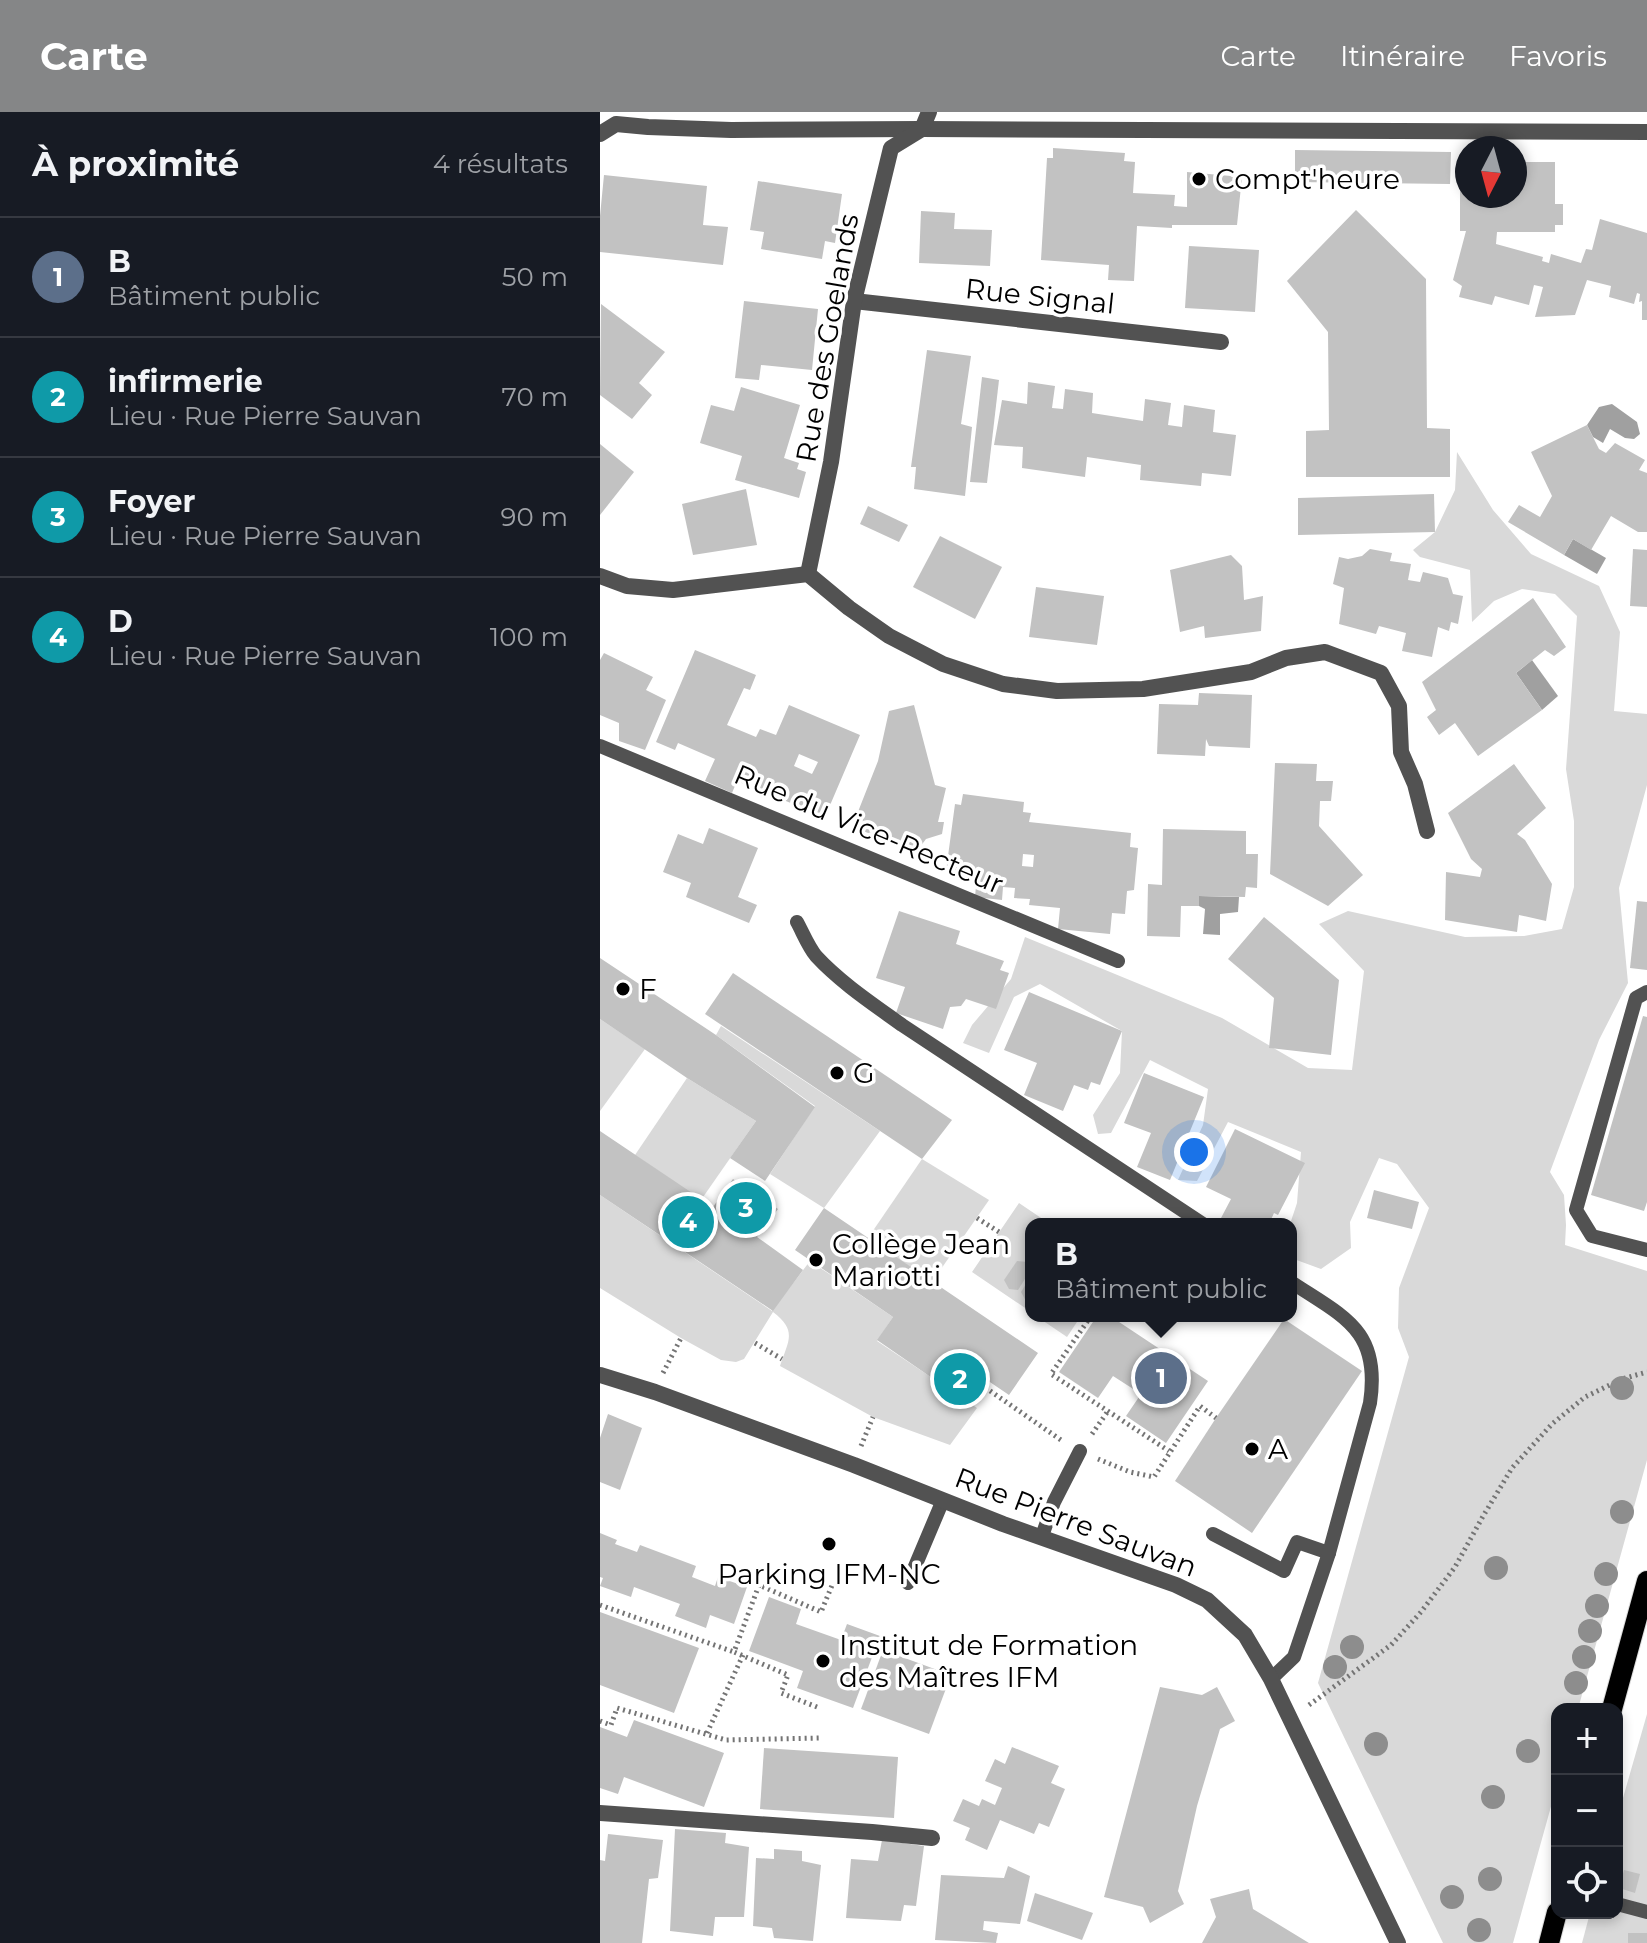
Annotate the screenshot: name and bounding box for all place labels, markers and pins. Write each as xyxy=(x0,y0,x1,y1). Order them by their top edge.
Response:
place label: Compt'heure xyxy=(1215,162,1400,196)
marker: Compt'heure xyxy=(1190,170,1208,188)
place label: F xyxy=(639,972,657,1006)
marker: F xyxy=(614,980,632,998)
place label: G xyxy=(853,1056,875,1090)
marker: G xyxy=(828,1064,846,1082)
pin: 3 xyxy=(720,1178,772,1238)
pin: 4 xyxy=(662,1192,714,1252)
place label: Collège Jean Mariotti xyxy=(832,1227,1010,1293)
marker: Collège Jean Mariotti xyxy=(807,1251,825,1269)
pin: 1 xyxy=(1135,1348,1187,1408)
pin: 2 xyxy=(934,1349,986,1409)
place label: A xyxy=(1268,1432,1289,1466)
marker: A xyxy=(1243,1440,1261,1458)
marker: Parking IFM-NC xyxy=(820,1535,838,1553)
place label: Parking IFM-NC xyxy=(717,1557,941,1591)
place label: Institut de Formation des Maîtres IFM xyxy=(839,1628,1138,1694)
marker: Institut de Formation des Maîtres IFM xyxy=(814,1652,832,1670)

